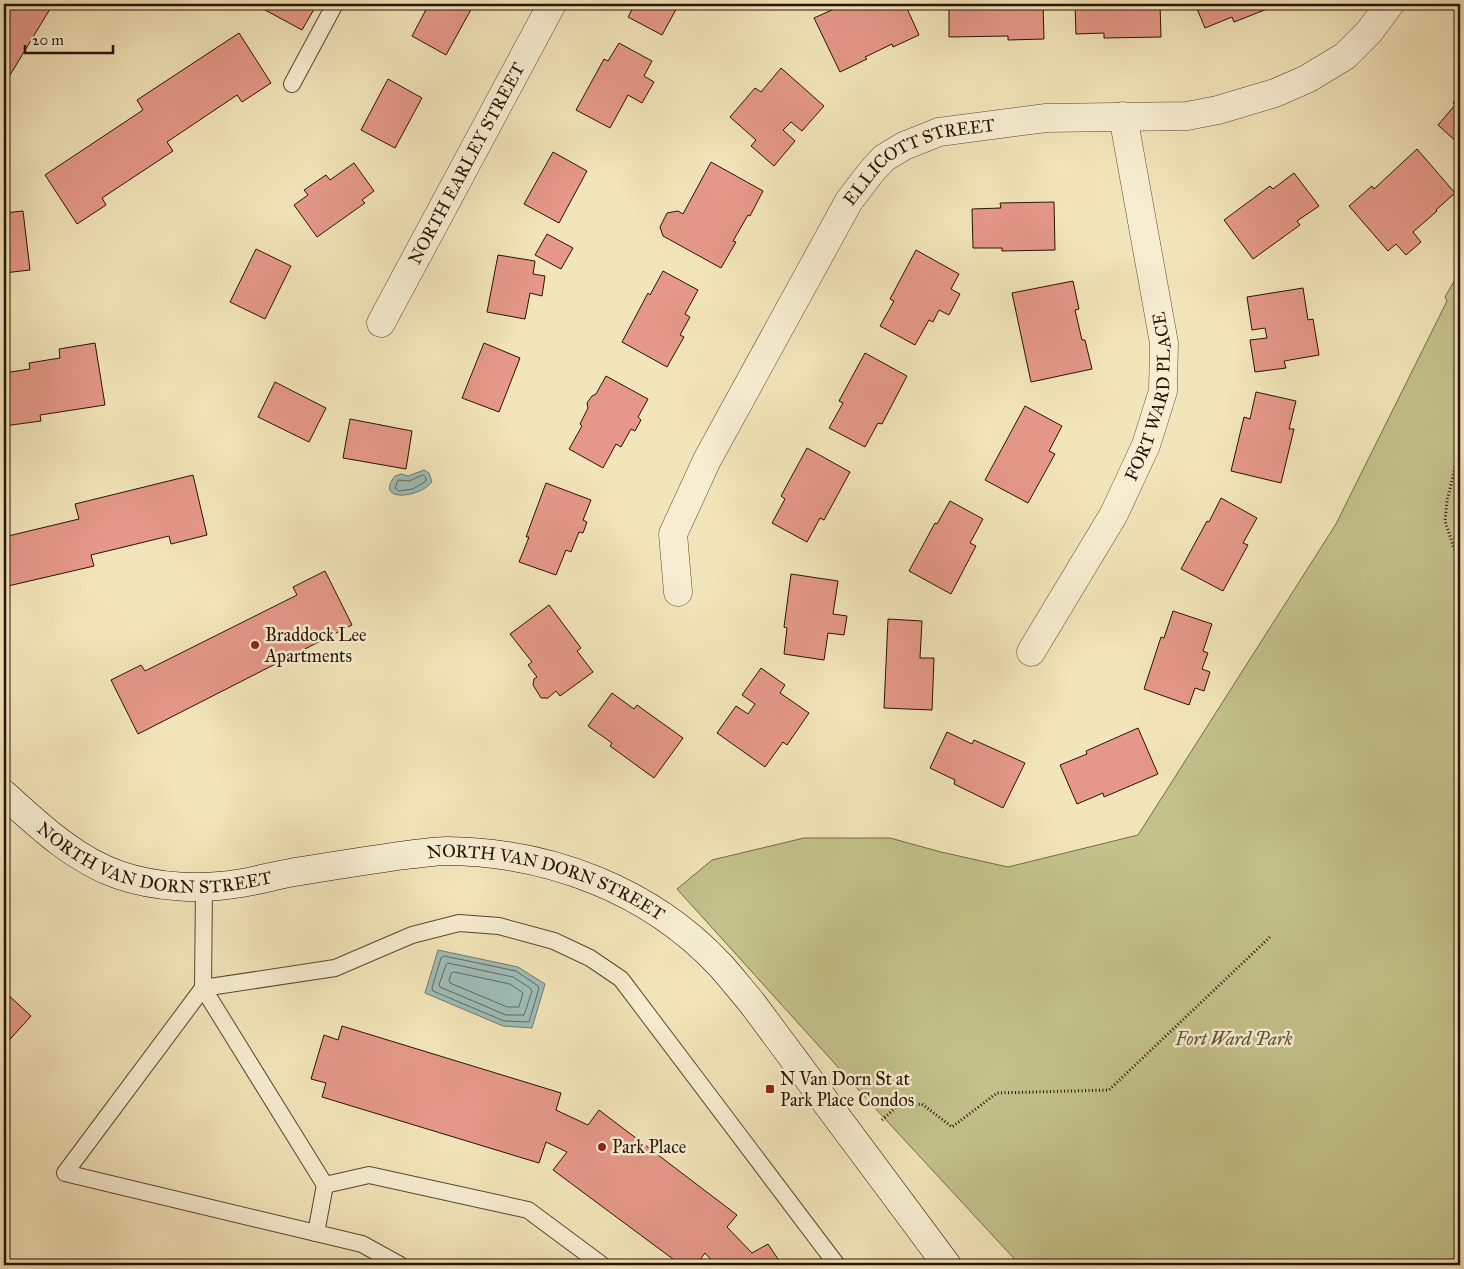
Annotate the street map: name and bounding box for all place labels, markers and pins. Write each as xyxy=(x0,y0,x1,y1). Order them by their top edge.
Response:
place label: Braddock Lee Apartments xyxy=(264,624,367,667)
marker: Braddock Lee Apartments xyxy=(249,639,261,651)
place label: N Van Dorn St at Park Place Condos xyxy=(780,1068,914,1111)
marker: N Van Dorn St at Park Place Condos xyxy=(764,1083,776,1095)
place label: Park Place xyxy=(612,1136,686,1158)
marker: Park Place xyxy=(596,1141,608,1153)

